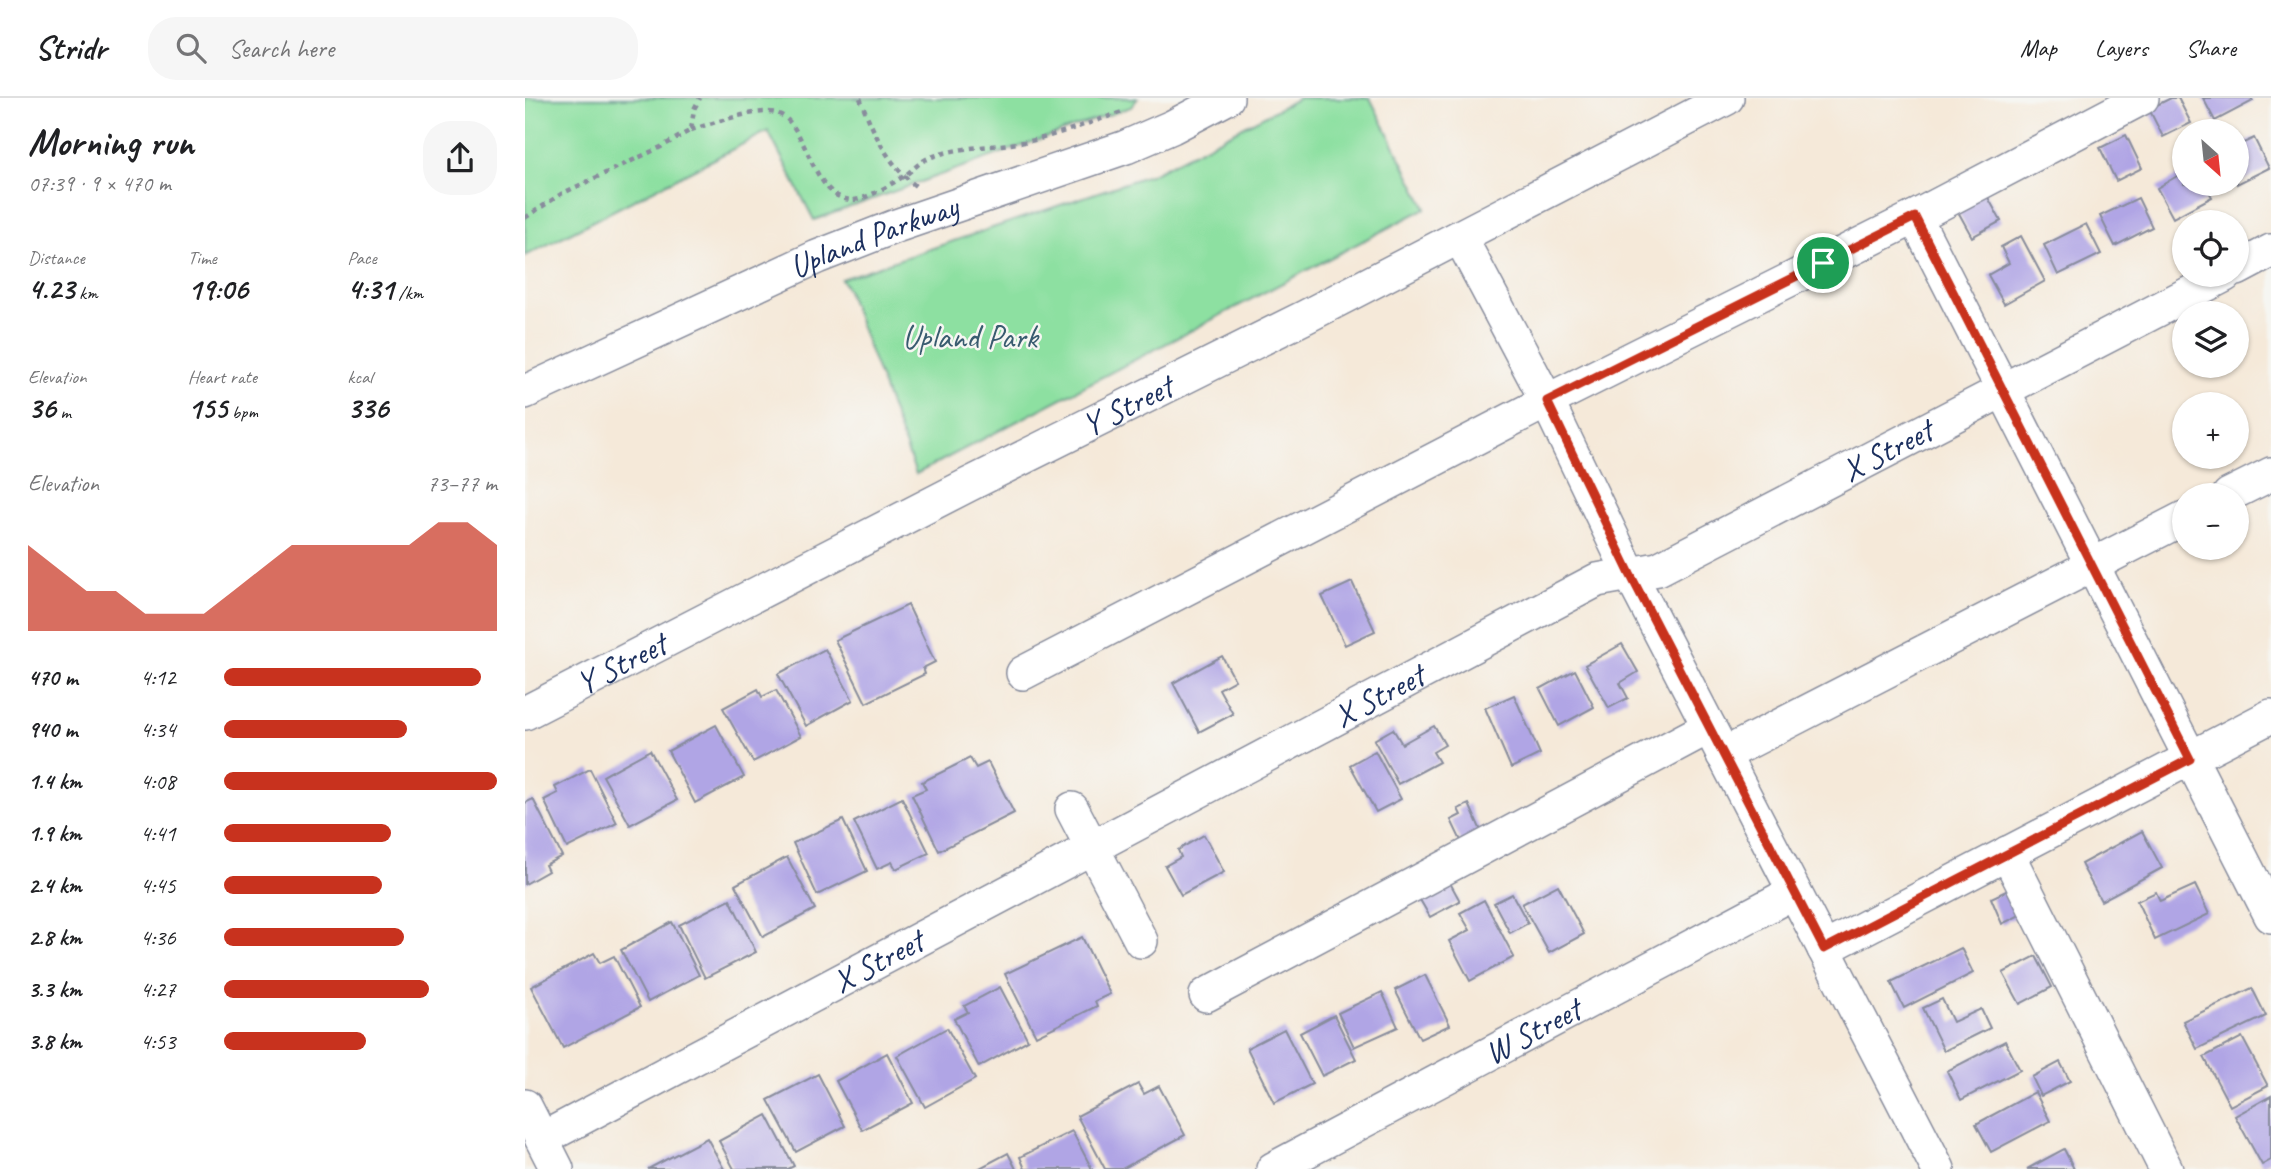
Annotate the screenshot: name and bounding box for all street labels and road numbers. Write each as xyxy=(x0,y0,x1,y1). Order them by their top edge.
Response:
street label: Upland Parkway xyxy=(782,184,966,288)
street label: Y Street xyxy=(1075,364,1183,446)
street label: X Street xyxy=(1835,407,1943,491)
street label: Y Street xyxy=(569,621,677,704)
street label: X Street xyxy=(1326,653,1435,737)
street label: X Street xyxy=(825,918,934,1002)
street label: W Street xyxy=(1477,986,1592,1074)

